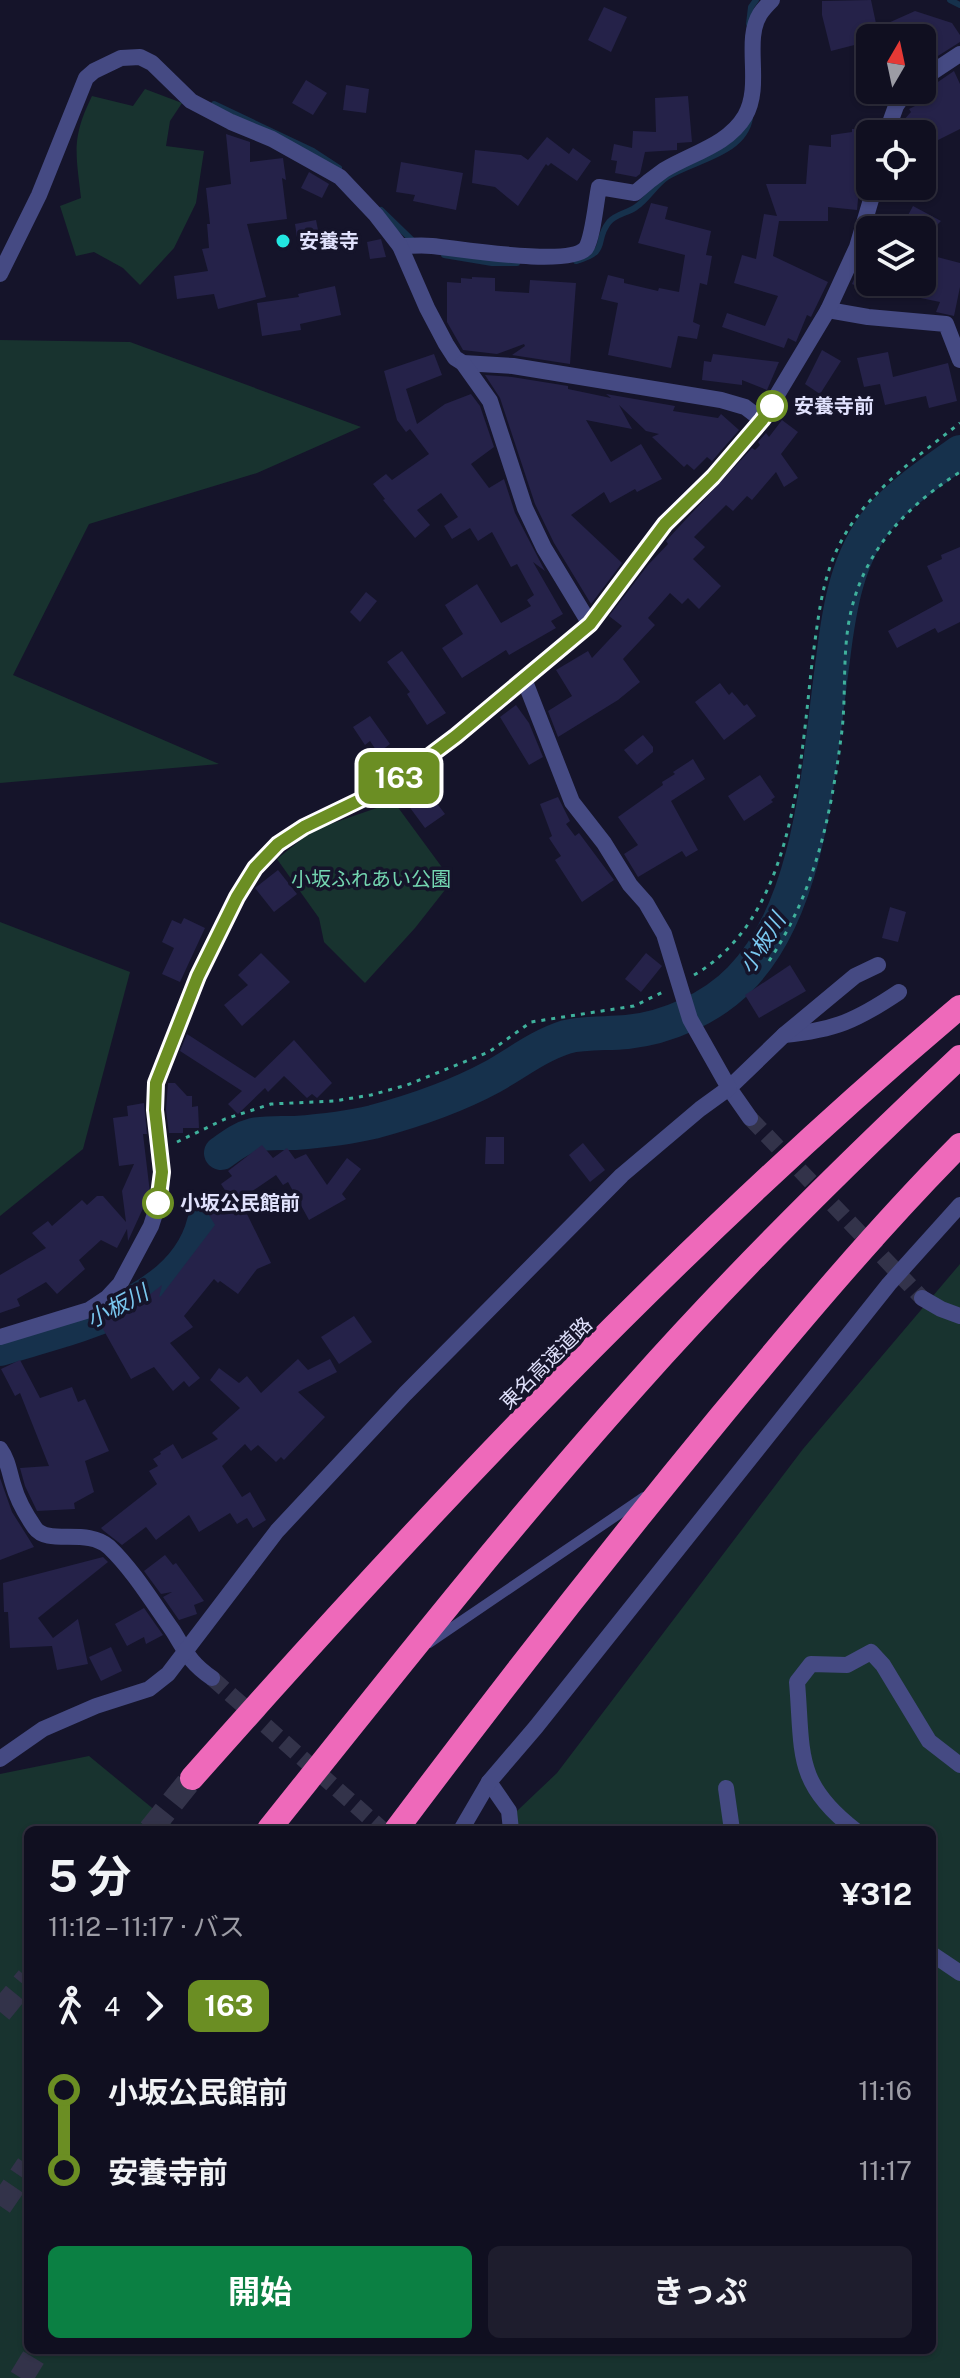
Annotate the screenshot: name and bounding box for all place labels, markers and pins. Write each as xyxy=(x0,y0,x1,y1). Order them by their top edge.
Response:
place label: 安養寺 xyxy=(299,229,359,253)
marker: 安養寺 xyxy=(274,232,292,250)
marker: 安養寺前 xyxy=(757,391,787,421)
place label: 安養寺前 xyxy=(794,394,874,418)
marker: 小坂公民館前 xyxy=(143,1188,173,1218)
place label: 小坂公民館前 xyxy=(180,1191,300,1215)

